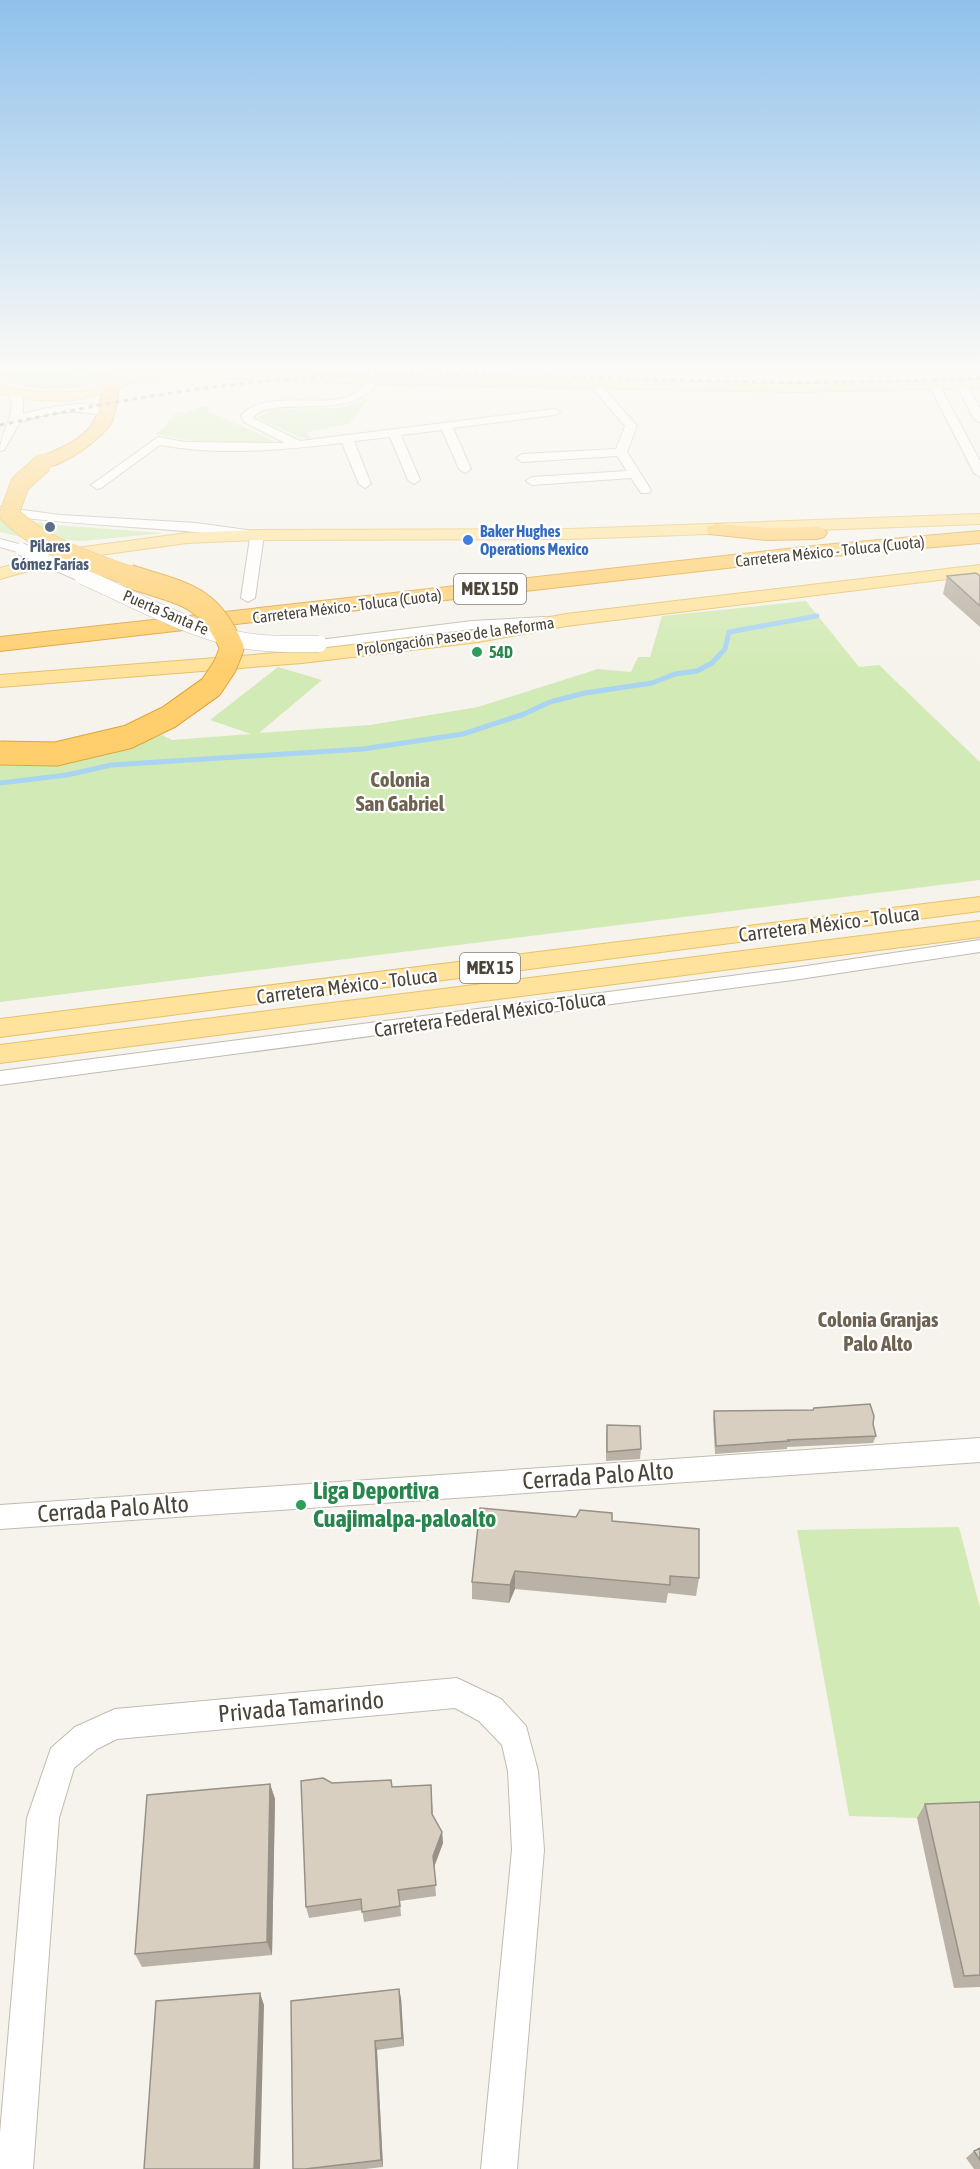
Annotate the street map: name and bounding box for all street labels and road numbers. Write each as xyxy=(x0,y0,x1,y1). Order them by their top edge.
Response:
street label: Carretera México - Toluca (Cuota) xyxy=(734,532,926,571)
road number: MEX 15D xyxy=(454,574,526,604)
street label: Carretera México - Toluca (Cuota) xyxy=(252,585,443,628)
street label: Puerta Santa Fe xyxy=(121,586,211,638)
street label: Prolongación Paseo de la Reforma xyxy=(355,613,555,660)
street label: Carretera México - Toluca xyxy=(737,901,921,946)
road number: MEX 15 xyxy=(460,953,520,983)
street label: Carretera México - Toluca xyxy=(255,963,439,1008)
street label: Carretera Federal México-Toluca xyxy=(373,986,607,1041)
street label: Cerrada Palo Alto xyxy=(521,1457,675,1494)
street label: Cerrada Palo Alto xyxy=(36,1490,190,1527)
street label: Privada Tamarindo xyxy=(217,1686,385,1727)

